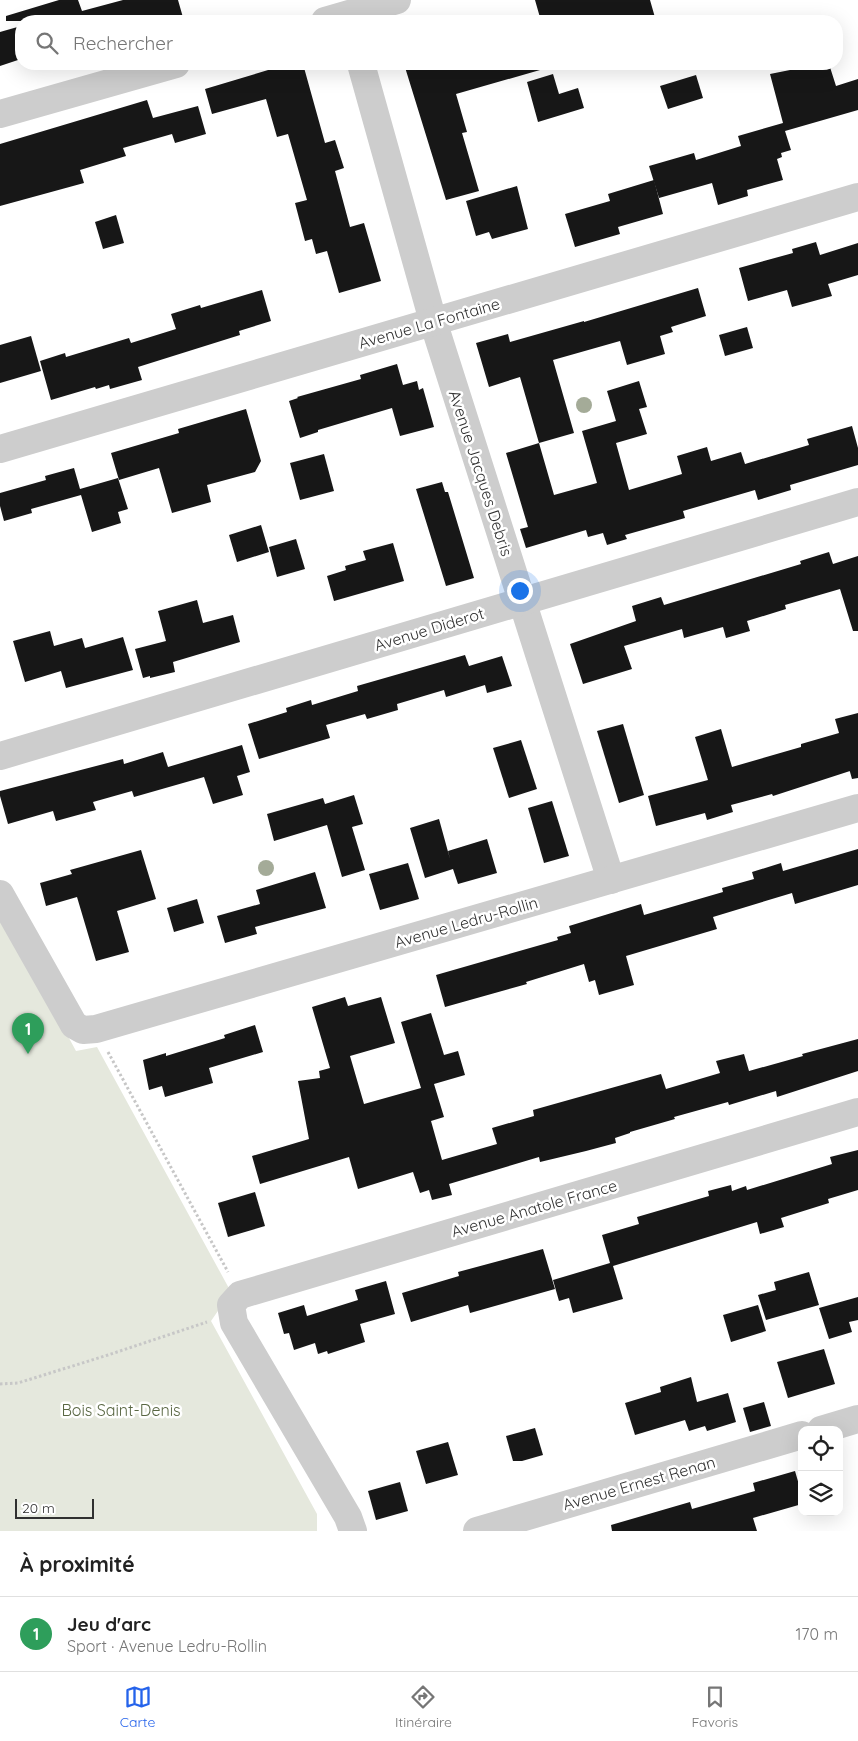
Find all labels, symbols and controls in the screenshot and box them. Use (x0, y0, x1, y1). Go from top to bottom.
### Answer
search box (15, 15, 843, 70)
icon: search (33, 29, 61, 57)
text: Rechercher (73, 31, 173, 55)
street label: Avenue La Fontaine (356, 293, 502, 353)
street label: Avenue Jacques Debris (445, 387, 517, 559)
your location (507, 578, 533, 604)
street label: Avenue Diderot (372, 603, 486, 655)
street label: Avenue Ledru-Rollin (392, 892, 540, 952)
pin: 1 (12, 1013, 44, 1054)
street label: Avenue Anatole France (449, 1175, 619, 1241)
park label: Bois Saint-Denis (61, 1400, 181, 1420)
map controls (798, 1426, 843, 1516)
button: locate (798, 1426, 843, 1471)
street label: Avenue Ernest Renan (560, 1452, 718, 1514)
button: layers (798, 1471, 843, 1516)
scale bar (15, 1496, 94, 1519)
text: 20 m (22, 1499, 55, 1517)
text: À proximité (20, 1551, 135, 1577)
text: Jeu d'arc (67, 1612, 151, 1636)
text: 1 (33, 1624, 39, 1644)
text: 170 m (795, 1624, 838, 1644)
text: Sport · Avenue Ledru-Rollin (67, 1636, 267, 1656)
tab: Carte (120, 1683, 155, 1731)
tab: Itinéraire (395, 1683, 452, 1731)
tab: Favoris (691, 1683, 738, 1731)

